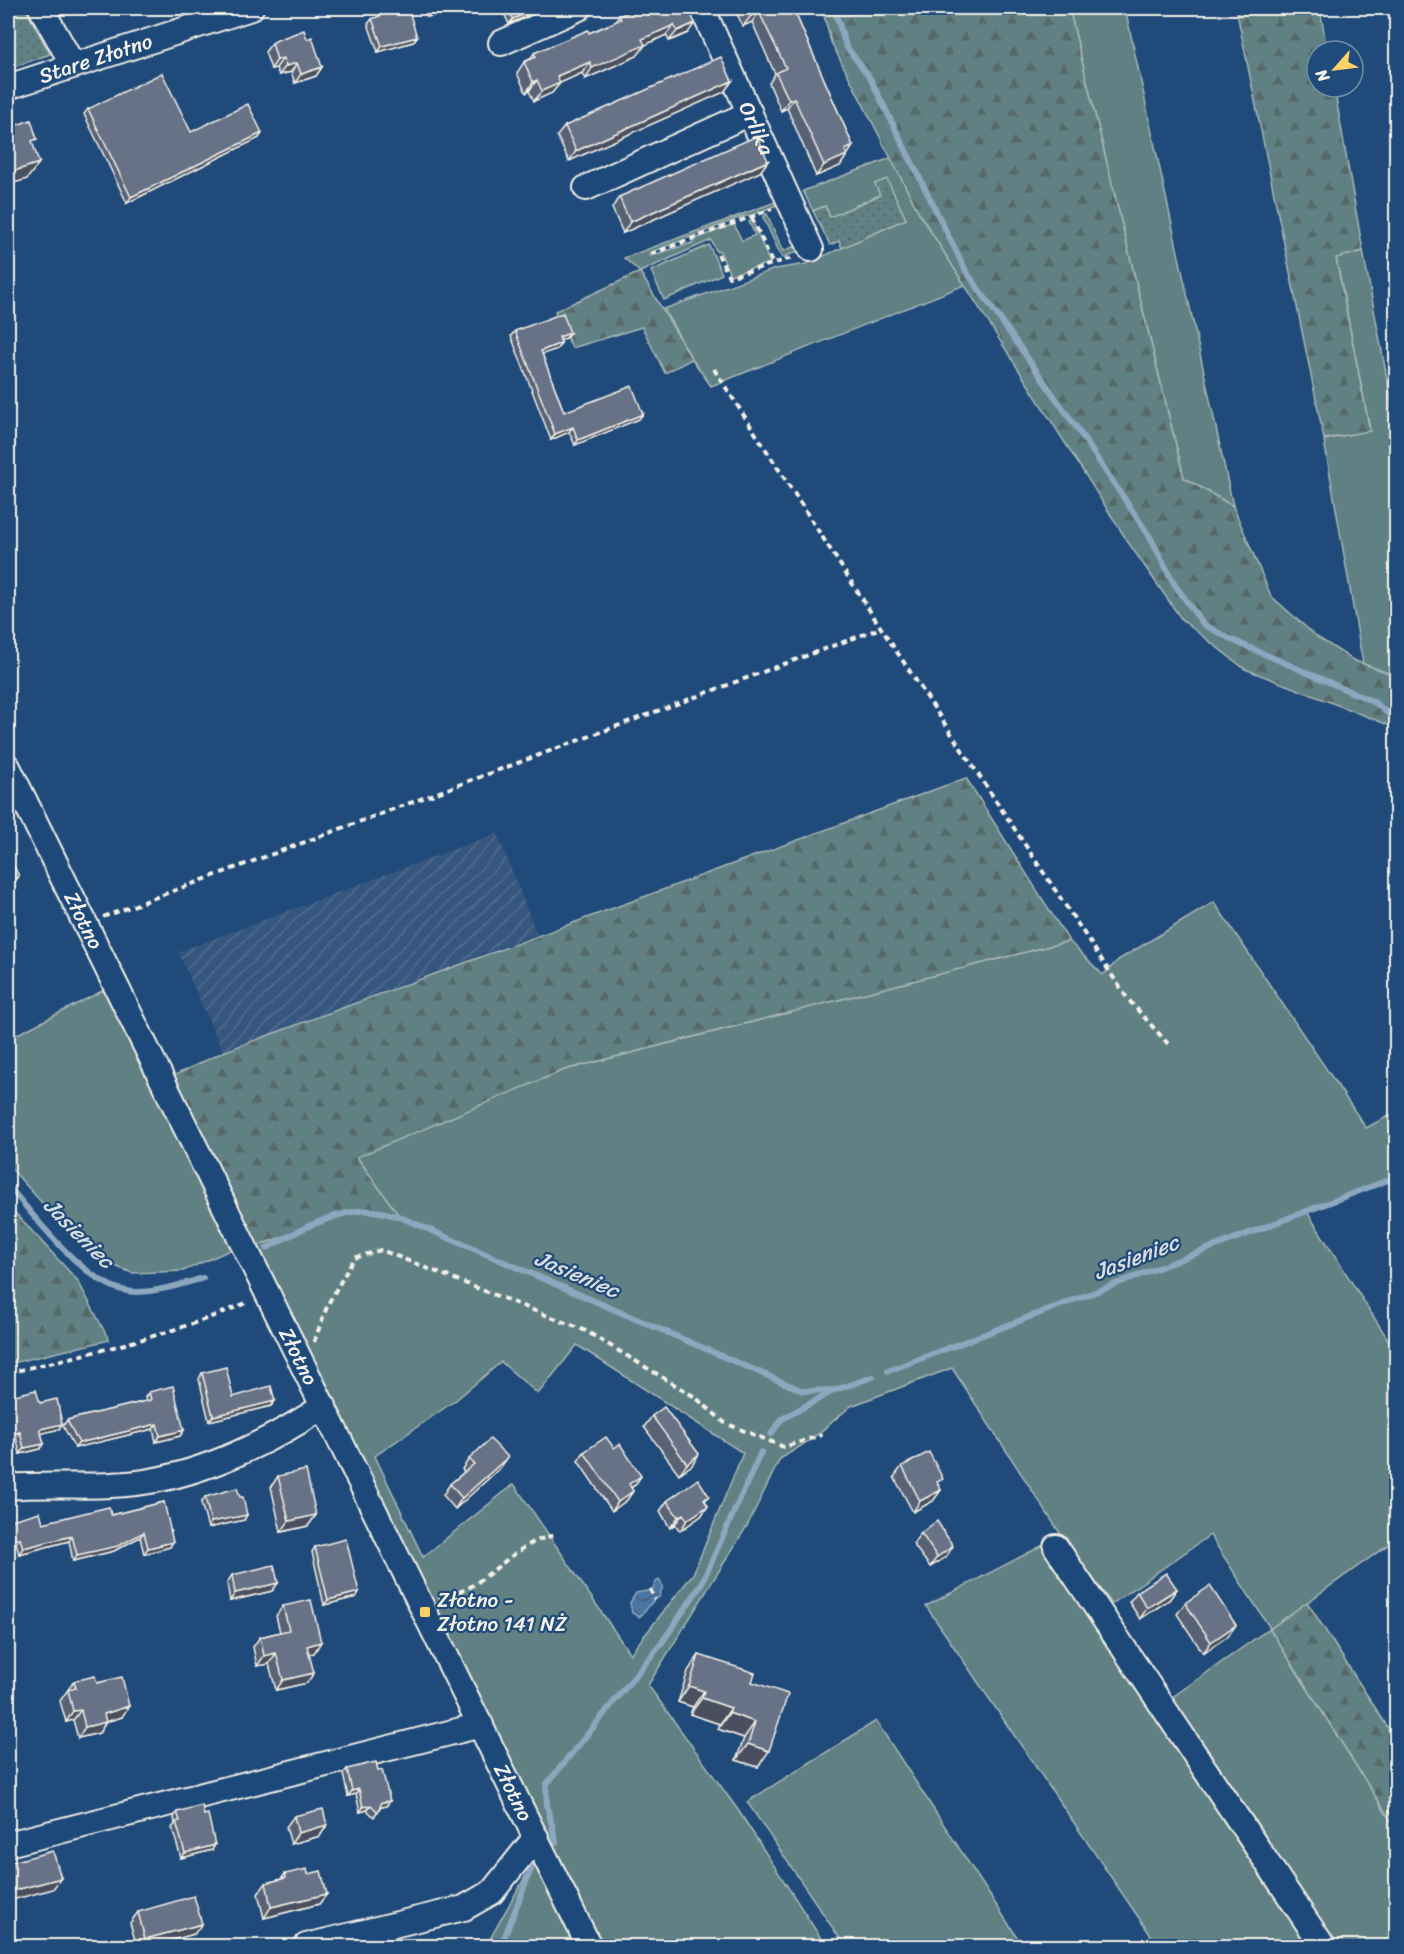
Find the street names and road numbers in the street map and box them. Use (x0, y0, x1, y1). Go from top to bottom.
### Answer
street label: Stare Złotno (34, 22, 158, 95)
street label: Orlika (728, 95, 785, 162)
street label: Złotno (53, 885, 114, 957)
street label: Złotno (268, 1320, 329, 1392)
street label: Złotno (483, 1756, 544, 1828)

